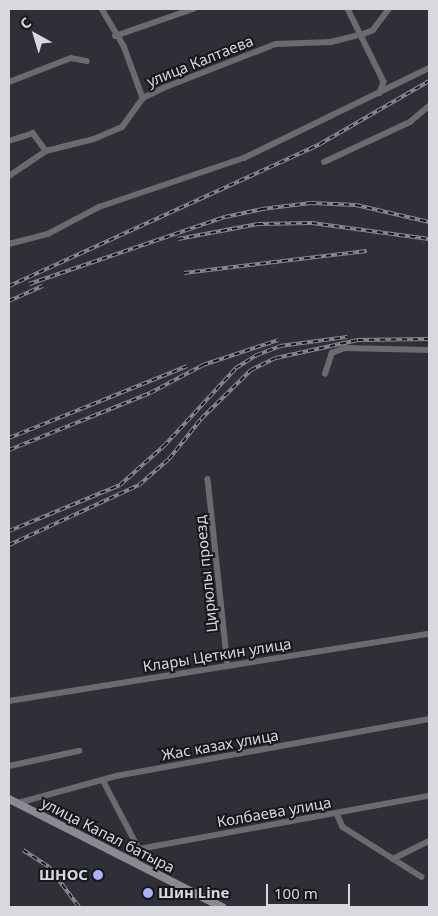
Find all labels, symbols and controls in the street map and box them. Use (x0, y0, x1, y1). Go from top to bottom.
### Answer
north arrow (10, 10, 60, 60)
text: С (16, 13, 35, 33)
street label: улица Калтаева (144, 31, 256, 91)
street label: Цирюлы проезд (191, 515, 221, 633)
street label: Клары Цеткин улица (142, 634, 292, 676)
street label: Жас казах улица (160, 726, 280, 764)
street label: Колбаева улица (216, 793, 332, 831)
street label: улица Капал батыра (38, 794, 178, 876)
place label: ШНОС (39, 866, 88, 884)
marker: ШНОС (92, 869, 104, 881)
scale bar (268, 874, 352, 906)
text: 100 m (274, 883, 318, 903)
place label: Шин Line (158, 884, 229, 902)
marker: Шин Line (142, 887, 154, 899)

